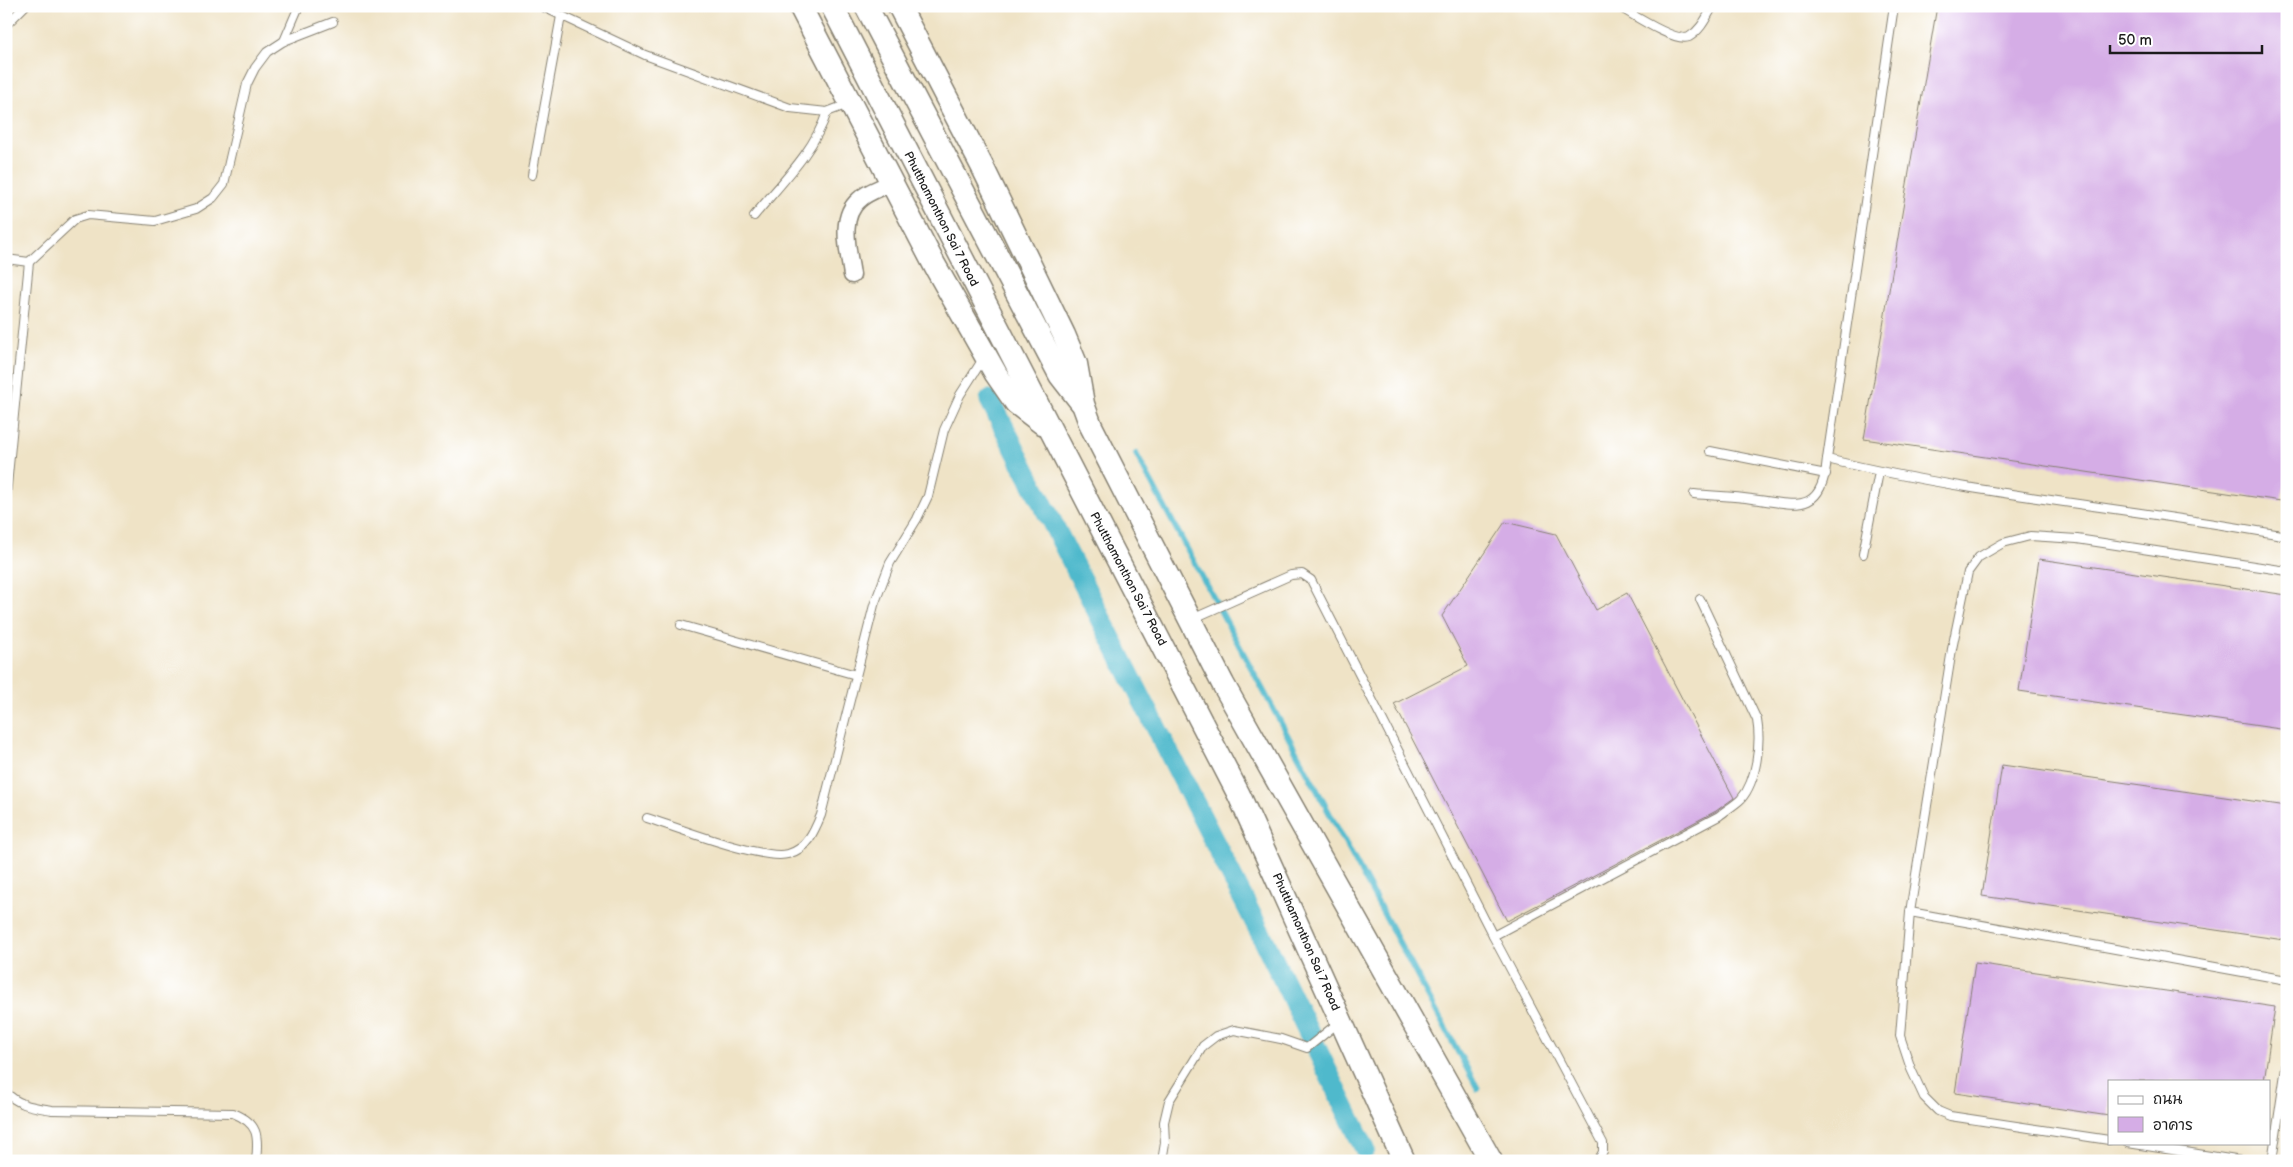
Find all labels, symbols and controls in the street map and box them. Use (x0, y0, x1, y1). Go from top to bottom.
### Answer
scale bar (2110, 22, 2263, 54)
text: 50 m (2118, 31, 2152, 50)
street label: Phutthamonthon Sai 7 Road (900, 149, 982, 289)
street label: Phutthamonthon Sai 7 Road (1086, 510, 1170, 649)
street label: Phutthamonthon Sai 7 Road (1269, 871, 1343, 1013)
legend (2108, 1080, 2270, 1144)
text: ถนน (2153, 1090, 2182, 1109)
text: อาคาร (2153, 1116, 2193, 1135)

